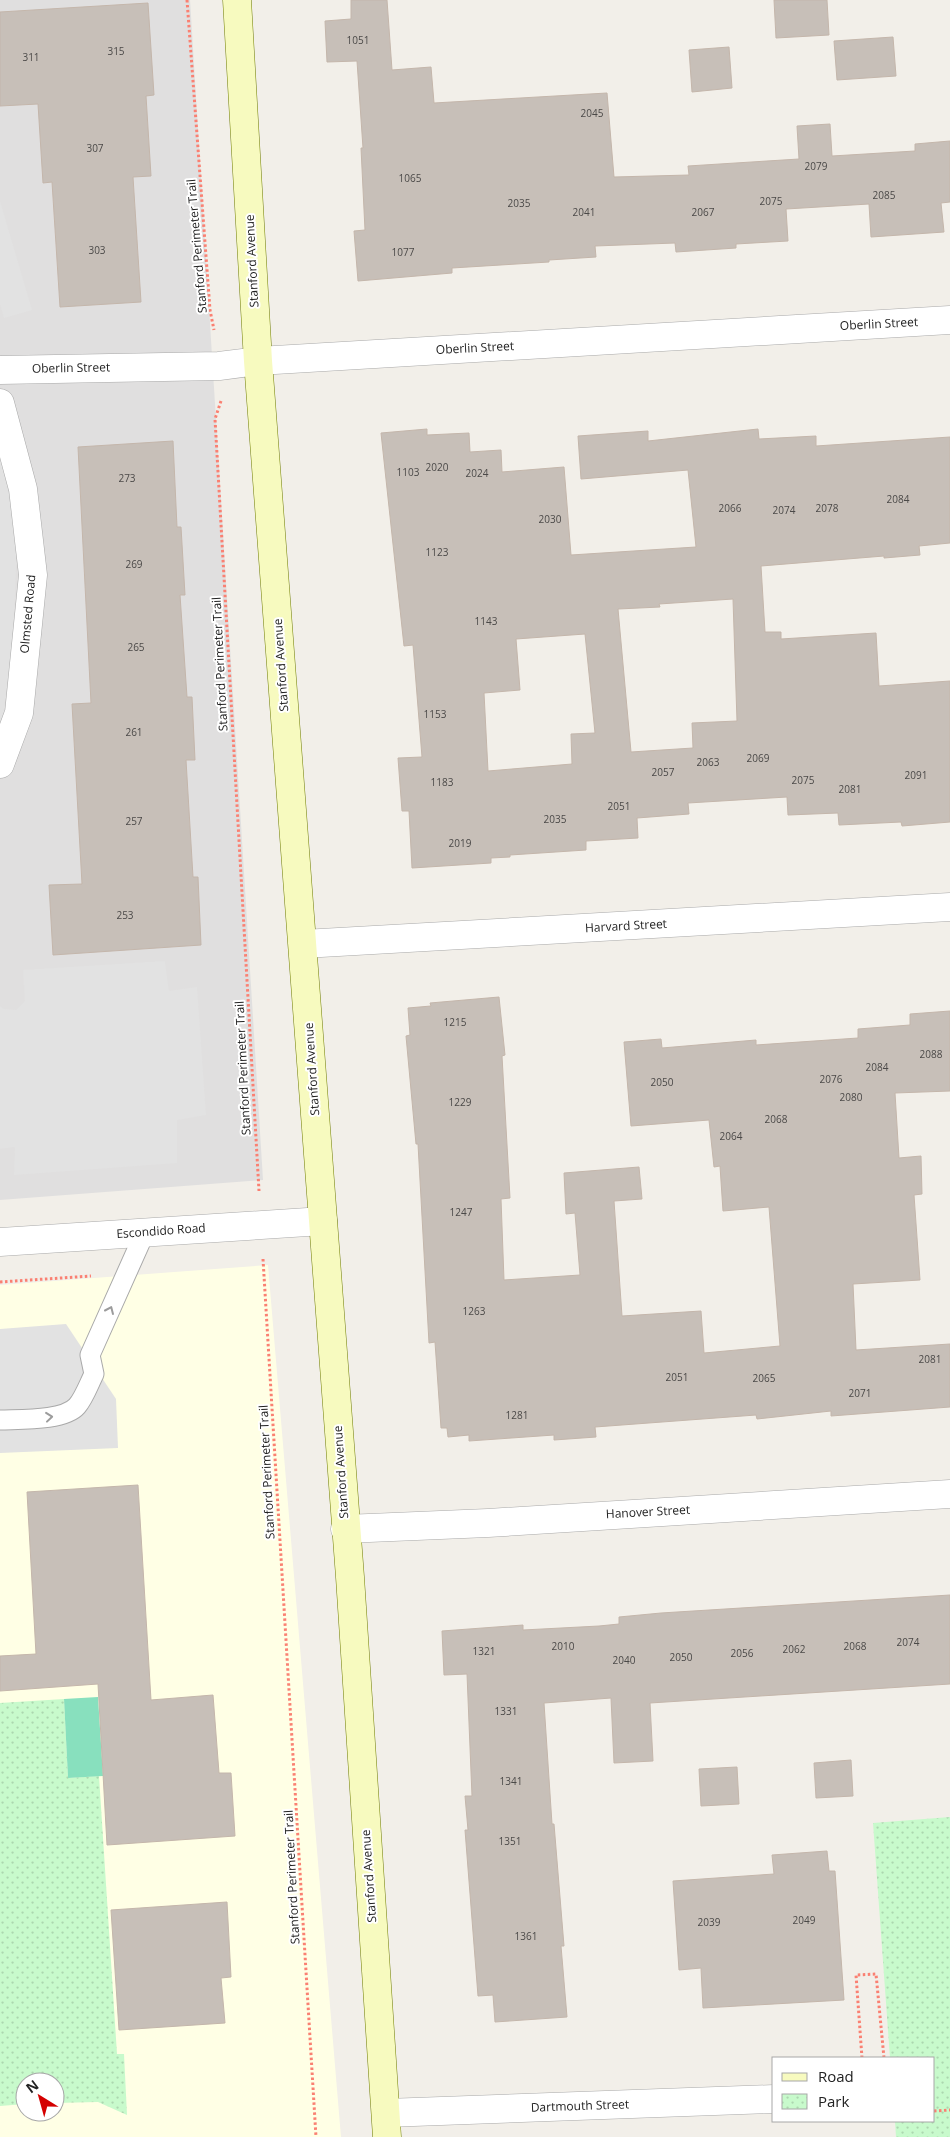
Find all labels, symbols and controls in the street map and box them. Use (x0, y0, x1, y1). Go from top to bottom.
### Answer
house number: 1051 (347, 33, 369, 47)
house number: 315 (107, 44, 125, 58)
house number: 311 (22, 50, 40, 64)
house number: 2045 (581, 106, 604, 120)
house number: 307 (86, 141, 104, 155)
house number: 2079 (805, 159, 828, 173)
house number: 1065 (399, 171, 422, 185)
street label: Stanford Perimeter Trail (182, 178, 211, 314)
house number: 2085 (873, 188, 896, 202)
house number: 2075 (760, 194, 783, 208)
house number: 2035 (508, 196, 531, 210)
house number: 2041 (573, 205, 595, 219)
house number: 2067 (692, 205, 715, 219)
street label: Stanford Avenue (241, 214, 262, 308)
house number: 303 (88, 243, 106, 257)
house number: 1077 (392, 245, 415, 259)
street label: Oberlin Street (839, 313, 919, 334)
street label: Oberlin Street (435, 337, 515, 358)
street label: Oberlin Street (32, 358, 110, 377)
house number: 2020 (426, 460, 449, 474)
house number: 1103 (397, 465, 420, 479)
house number: 2024 (466, 466, 489, 480)
house number: 273 (118, 471, 136, 485)
house number: 2084 (887, 492, 910, 506)
house number: 2066 (719, 501, 742, 515)
house number: 2078 (816, 501, 839, 515)
house number: 2074 (773, 503, 796, 517)
house number: 2030 (539, 512, 562, 526)
house number: 1123 (426, 545, 449, 559)
house number: 269 (125, 557, 143, 571)
street label: Olmsted Road (16, 574, 39, 654)
street label: Stanford Perimeter Trail (207, 596, 232, 732)
house number: 1143 (475, 614, 498, 628)
street label: Stanford Avenue (269, 618, 292, 712)
house number: 265 (127, 640, 145, 654)
house number: 1153 (424, 707, 447, 721)
house number: 261 (125, 725, 143, 739)
house number: 2069 (747, 751, 770, 765)
house number: 2063 (697, 755, 720, 769)
house number: 2057 (652, 765, 675, 779)
house number: 2091 (905, 768, 927, 782)
house number: 2075 (792, 773, 815, 787)
house number: 1183 (431, 775, 454, 789)
house number: 2081 (839, 782, 861, 796)
house number: 2051 (608, 799, 630, 813)
house number: 2035 (544, 812, 567, 826)
house number: 257 (125, 814, 143, 828)
house number: 2019 (449, 836, 472, 850)
house number: 253 (116, 908, 134, 922)
street label: Harvard Street (585, 915, 667, 936)
street label: Stanford Perimeter Trail (230, 1000, 255, 1136)
house number: 1215 (444, 1015, 467, 1029)
street label: Stanford Avenue (300, 1022, 323, 1116)
house number: 2088 (920, 1047, 943, 1061)
house number: 2084 (866, 1060, 889, 1074)
house number: 2076 (820, 1072, 843, 1086)
house number: 2050 (651, 1075, 674, 1089)
house number: 2080 (840, 1090, 863, 1104)
house number: 1229 (449, 1095, 472, 1109)
house number: 2068 (765, 1112, 788, 1126)
house number: 2064 (720, 1129, 743, 1143)
house number: 1247 (450, 1205, 473, 1219)
street label: Escondido Road (116, 1219, 206, 1242)
house number: 1263 (463, 1304, 486, 1318)
one-way arrow (104, 1306, 114, 1315)
house number: 2081 (919, 1352, 941, 1366)
house number: 2051 (666, 1370, 688, 1384)
house number: 2065 (753, 1371, 776, 1385)
house number: 2071 (849, 1386, 871, 1400)
street label: Stanford Perimeter Trail (254, 1404, 279, 1540)
house number: 1281 (506, 1408, 528, 1422)
one-way arrow (45, 1411, 53, 1422)
street label: Stanford Avenue (329, 1425, 352, 1519)
street label: Hanover Street (605, 1501, 691, 1522)
house number: 2074 (897, 1635, 920, 1649)
house number: 2010 (552, 1639, 575, 1653)
house number: 2068 (844, 1639, 867, 1653)
house number: 2062 (783, 1642, 806, 1656)
house number: 1321 (473, 1644, 495, 1658)
house number: 2056 (731, 1646, 754, 1660)
house number: 2050 (670, 1650, 693, 1664)
house number: 2040 (613, 1653, 636, 1667)
house number: 1331 (495, 1704, 517, 1718)
house number: 1341 (500, 1774, 522, 1788)
street label: Stanford Perimeter Trail (279, 1809, 304, 1945)
street label: Stanford Avenue (357, 1829, 380, 1923)
house number: 1351 (499, 1834, 521, 1848)
house number: 2049 (793, 1913, 816, 1927)
house number: 2039 (698, 1915, 721, 1929)
house number: 1361 (515, 1929, 537, 1943)
legend (772, 2057, 935, 2122)
text: Road (818, 2066, 854, 2086)
north arrow (15, 2072, 65, 2122)
text: N (22, 2075, 42, 2097)
text: Park (818, 2091, 849, 2111)
street label: Dartmouth Street (530, 2095, 630, 2116)

